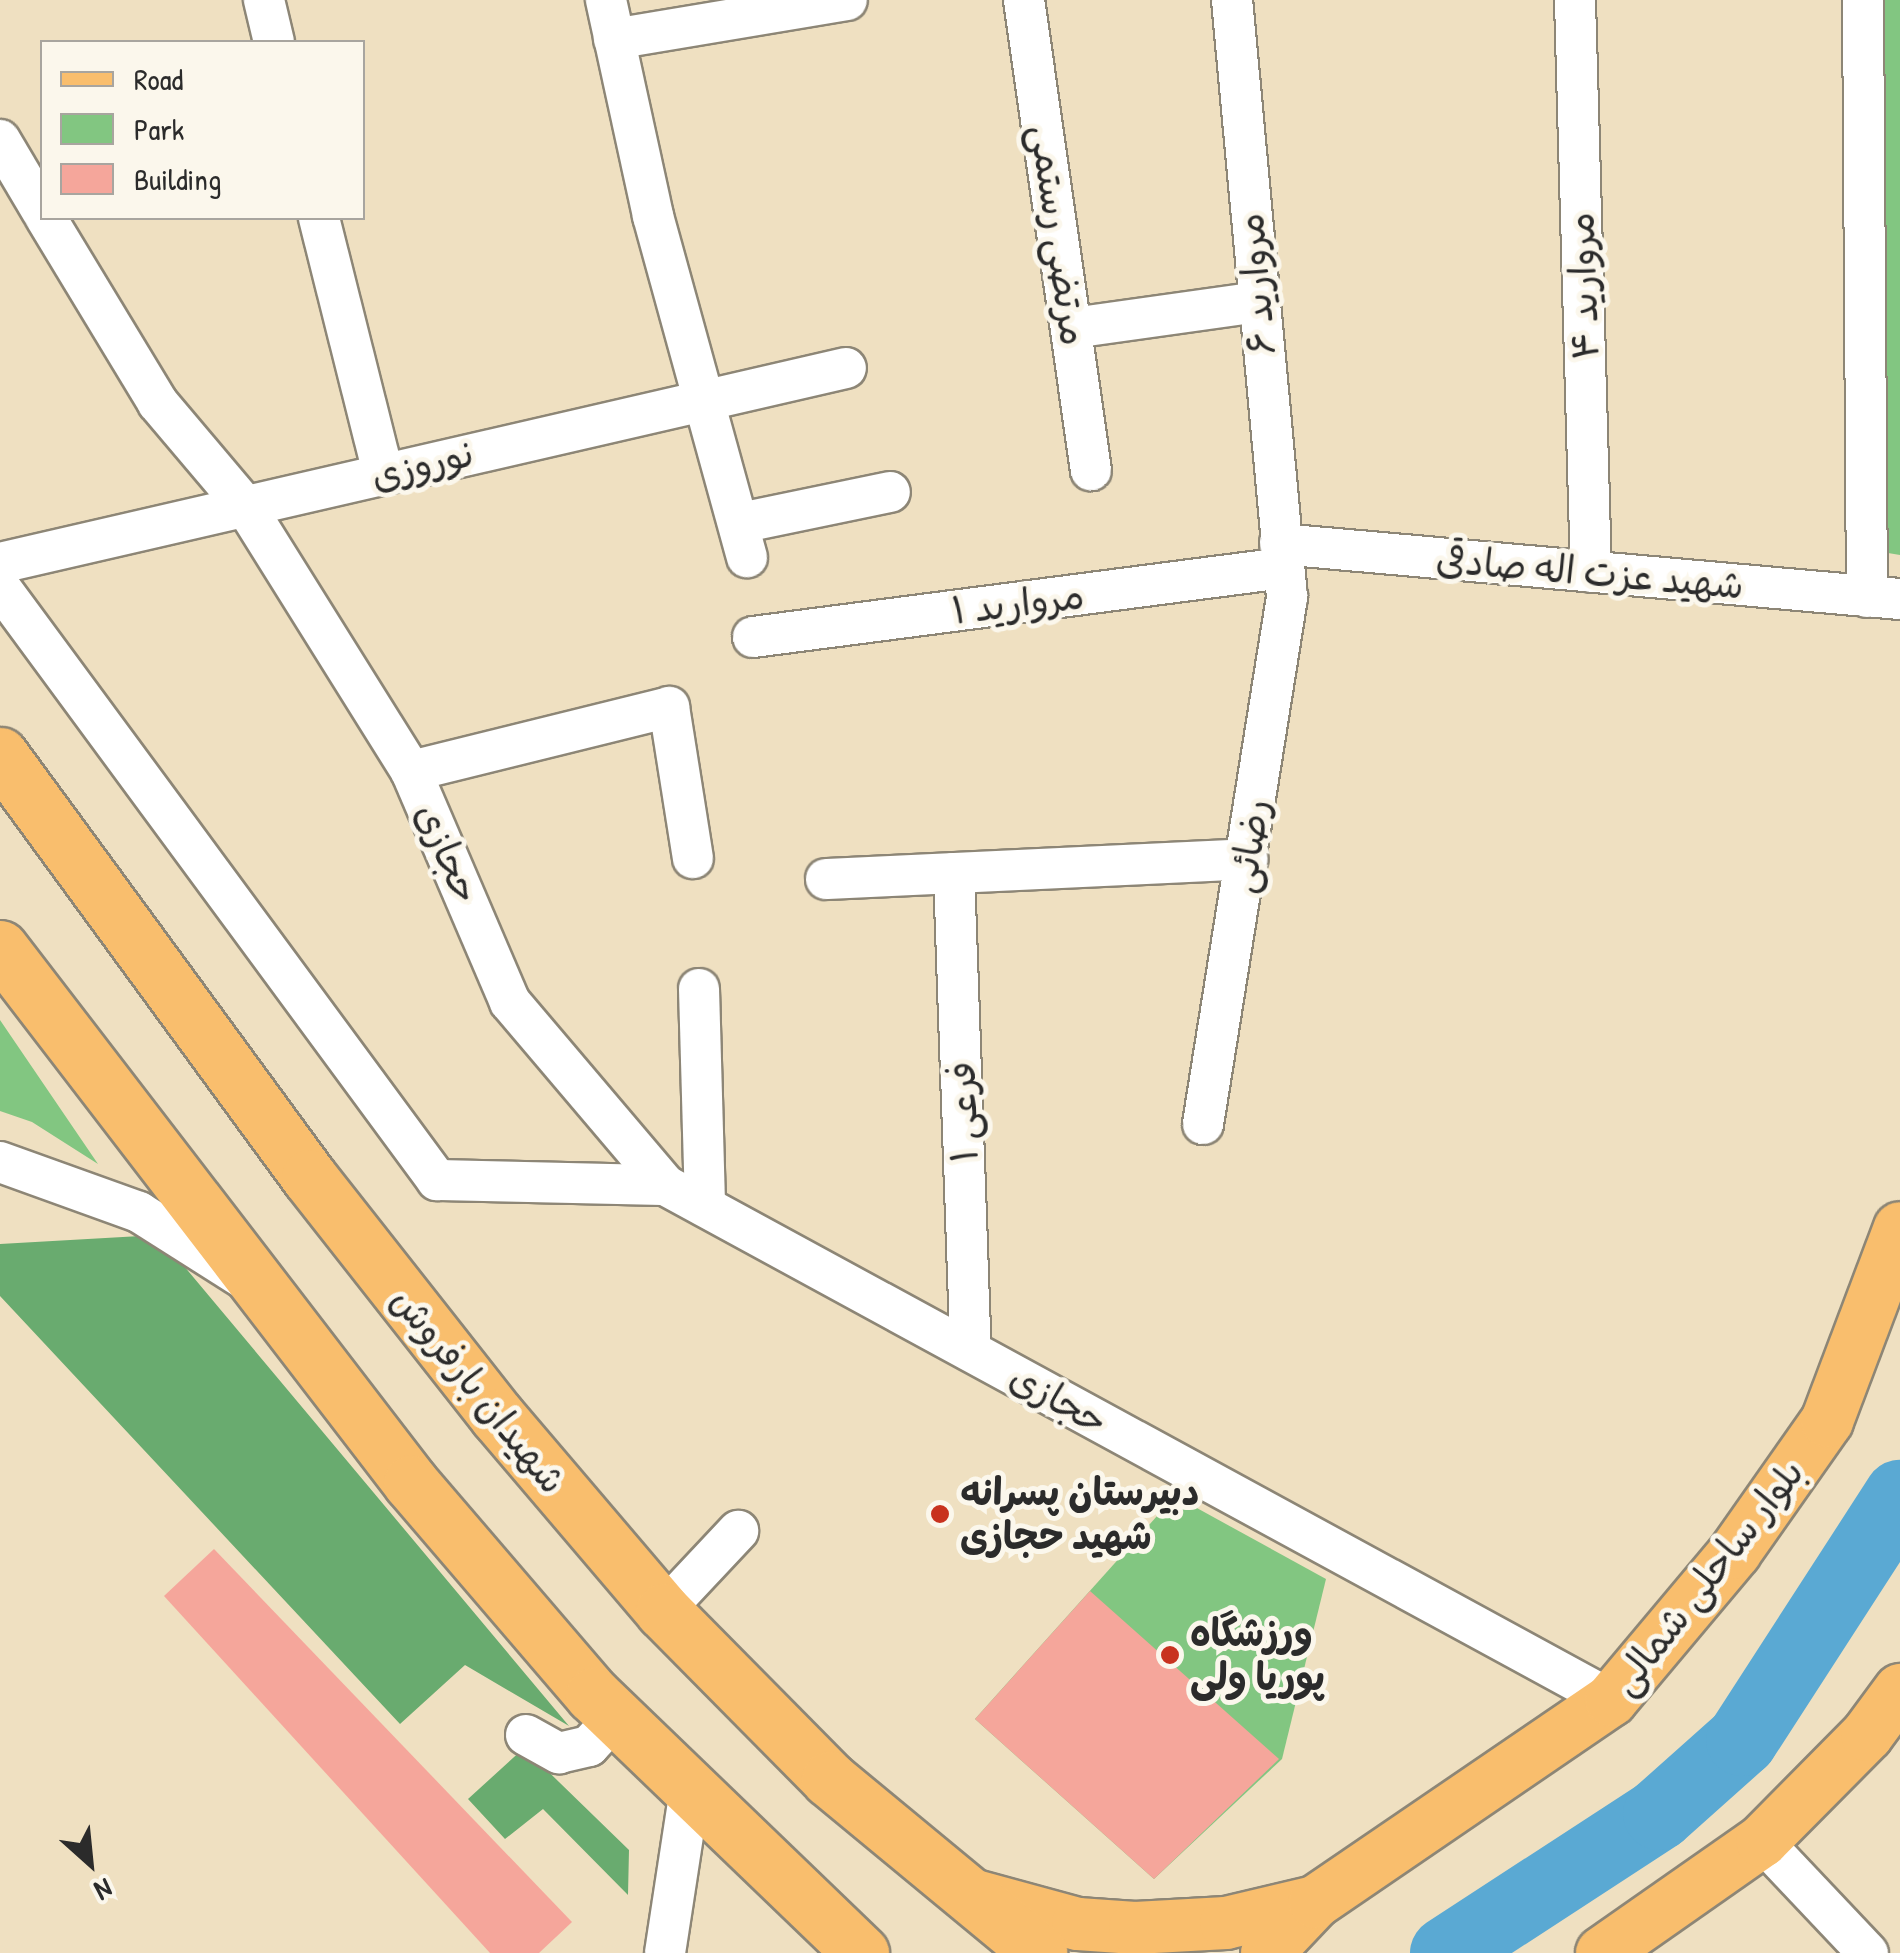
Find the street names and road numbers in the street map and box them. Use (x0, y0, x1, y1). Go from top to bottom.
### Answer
street label: مرتضی رستمی (1021, 122, 1097, 348)
street label: مروارید ۶ (1227, 211, 1285, 357)
street label: مروارید ۴ (1558, 211, 1608, 361)
street label: نوروزی (366, 429, 480, 499)
street label: شهید عزت اله صادقی (1434, 536, 1746, 608)
street label: مروارید ۱ (949, 572, 1087, 634)
street label: حجازی (406, 796, 490, 910)
street label: رضائی (1219, 796, 1279, 896)
street label: فرعی ۱ (938, 1061, 988, 1163)
street label: شهیدان بارفروش (382, 1278, 576, 1502)
street label: حجازی (1002, 1354, 1116, 1444)
street label: بلوار ساحلی شمالی (1601, 1450, 1813, 1704)

